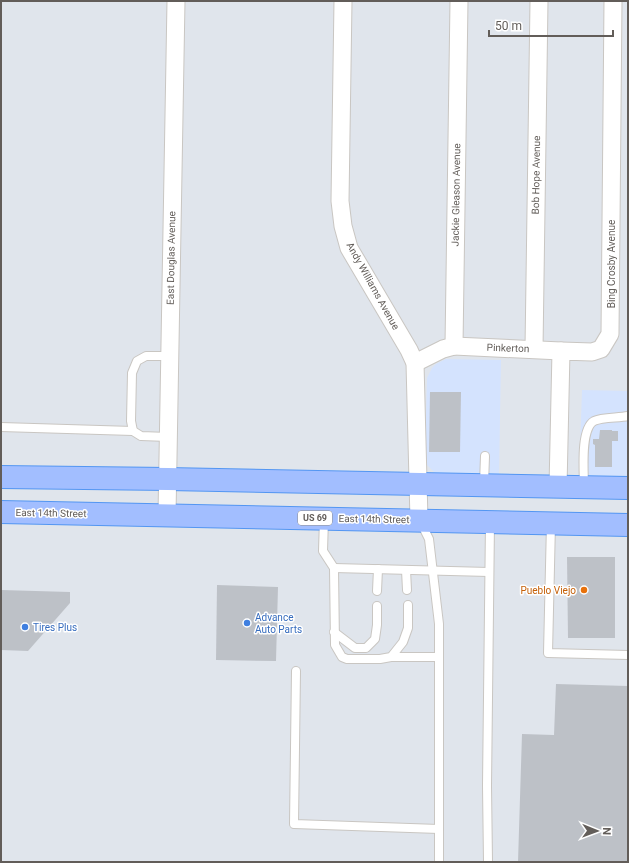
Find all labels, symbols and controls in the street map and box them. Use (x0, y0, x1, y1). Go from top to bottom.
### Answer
scale bar (489, 12, 613, 38)
text: 50 m (495, 19, 522, 33)
street label: Bob Hope Avenue (530, 135, 542, 215)
street label: Jackie Gleason Avenue (450, 143, 462, 247)
street label: East Douglas Avenue (165, 211, 177, 305)
street label: Bing Crosby Avenue (606, 220, 617, 308)
street label: Andy Williams Avenue (344, 240, 402, 332)
street label: Pinkerton (487, 342, 529, 354)
street label: East 14th Street (15, 507, 87, 519)
road number: US 69 (298, 511, 332, 525)
street label: East 14th Street (338, 513, 410, 525)
place label: Pueblo Viejo (520, 585, 576, 596)
marker: Pueblo Viejo (579, 585, 589, 595)
place label: Advance Auto Parts (255, 612, 302, 635)
marker: Advance Auto Parts (242, 618, 252, 628)
marker: Tires Plus (20, 622, 30, 632)
place label: Tires Plus (33, 622, 77, 633)
north arrow (577, 811, 617, 851)
text: N (600, 827, 613, 835)

